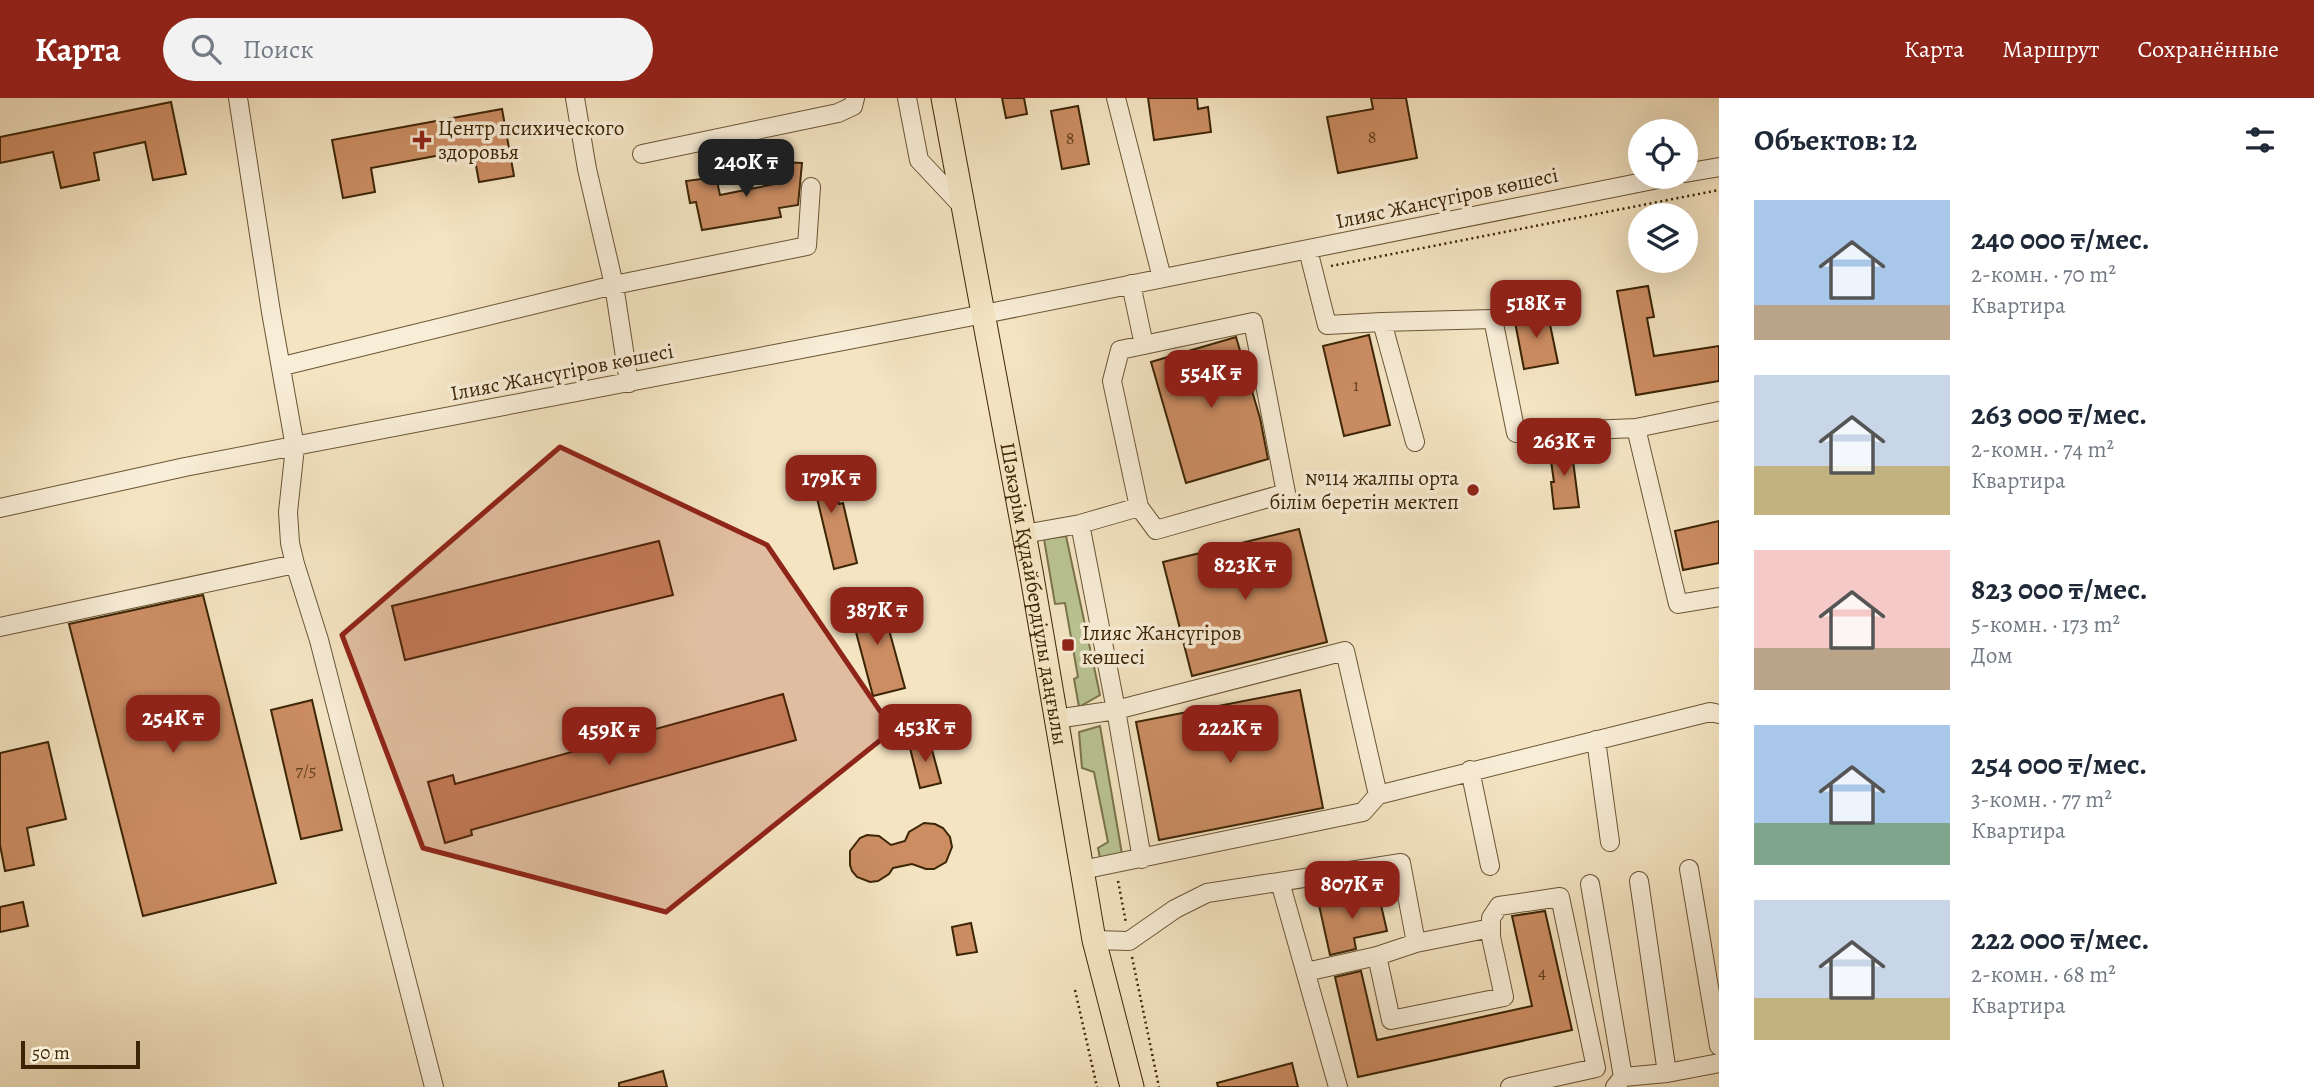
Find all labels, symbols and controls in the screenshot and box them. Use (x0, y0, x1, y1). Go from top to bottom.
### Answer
search box (163, 18, 653, 81)
text: Карта (35, 27, 121, 72)
icon: search (187, 30, 225, 68)
text: Поиск (243, 32, 314, 67)
text: Карта (1904, 33, 1964, 65)
text: Маршрут (2002, 33, 2100, 65)
text: Сохранённые (2138, 33, 2279, 65)
place label: Центр психического здоровья (438, 114, 624, 166)
map controls (1628, 119, 1698, 273)
button: locate (1628, 119, 1698, 189)
text: Объектов: 12 (1754, 120, 1917, 160)
icon: filters (2241, 121, 2279, 159)
house number: 8 (1368, 125, 1376, 149)
house number: 8 (1066, 126, 1074, 150)
marker: Центр психического здоровья (412, 130, 432, 150)
pin: 240K ₸ (689, 140, 803, 199)
text: 240K ₸ (714, 146, 778, 177)
street label: Ілияс Жансүгіров көшесі (1333, 161, 1561, 235)
button: layers (1628, 203, 1698, 273)
text: 240 000 ₸/мес. (1971, 219, 2150, 259)
icon: home (1810, 228, 1894, 312)
text: 2-комн. · 70 m² (1971, 259, 2116, 290)
pin: 518K ₸ (1479, 280, 1593, 340)
text: 518K ₸ (1506, 287, 1566, 318)
text: Квартира (1971, 290, 2066, 321)
street label: Ілияс Жансүгіров көшесі (448, 337, 676, 407)
pin: 554K ₸ (1154, 350, 1268, 410)
text: 554K ₸ (1181, 357, 1241, 388)
house number: 1 (1353, 373, 1359, 397)
text: 263 000 ₸/мес. (1971, 394, 2147, 434)
icon: home (1810, 403, 1894, 487)
pin: 263K ₸ (1507, 418, 1621, 478)
text: 263K ₸ (1533, 425, 1595, 456)
text: 2-комн. · 74 m² (1971, 434, 2114, 465)
street label: Шәкәрім Құдайбердіұлы даңғылы (993, 440, 1075, 747)
pin: 179K ₸ (774, 456, 888, 515)
text: 179K ₸ (801, 462, 861, 493)
place label: №114 жалпы орта білім беретін мектеп (1269, 464, 1459, 516)
text: Квартира (1971, 465, 2066, 496)
marker: №114 жалпы орта білім беретін мектеп (1465, 482, 1481, 498)
pin: 823K ₸ (1188, 542, 1302, 602)
text: 823K ₸ (1214, 549, 1276, 580)
text: 823 000 ₸/мес. (1971, 569, 2148, 609)
icon: home (1810, 578, 1894, 662)
pin: 387K ₸ (820, 588, 934, 647)
text: 387K ₸ (846, 594, 908, 625)
text: 5-комн. · 173 m² (1971, 609, 2120, 640)
place label: Ілияс Жансүгіров көшесі (1082, 619, 1242, 671)
marker: Ілияс Жансүгіров көшесі (1060, 637, 1076, 653)
text: Дом (1971, 640, 2013, 671)
pin: 254K ₸ (116, 696, 230, 755)
text: 254K ₸ (142, 702, 204, 733)
pin: 453K ₸ (868, 704, 982, 764)
pin: 222K ₸ (1173, 706, 1287, 765)
pin: 459K ₸ (552, 708, 666, 767)
text: 453K ₸ (895, 711, 955, 742)
text: 222K ₸ (1198, 712, 1262, 743)
text: 459K ₸ (578, 714, 640, 745)
text: 254 000 ₸/мес. (1971, 744, 2147, 784)
icon: home (1810, 753, 1894, 837)
house number: 7/5 (295, 758, 317, 782)
text: 3-комн. · 77 m² (1971, 784, 2112, 815)
text: Квартира (1971, 815, 2066, 846)
pin: 807K ₸ (1295, 862, 1409, 921)
text: 807K ₸ (1321, 868, 1383, 899)
text: 222 000 ₸/мес. (1971, 919, 2149, 959)
icon: home (1810, 928, 1894, 1012)
text: 2-комн. · 68 m² (1971, 959, 2116, 990)
house number: 4 (1538, 960, 1546, 984)
text: Квартира (1971, 990, 2066, 1021)
scale bar (21, 1038, 140, 1070)
text: 50 m (32, 1040, 70, 1066)

